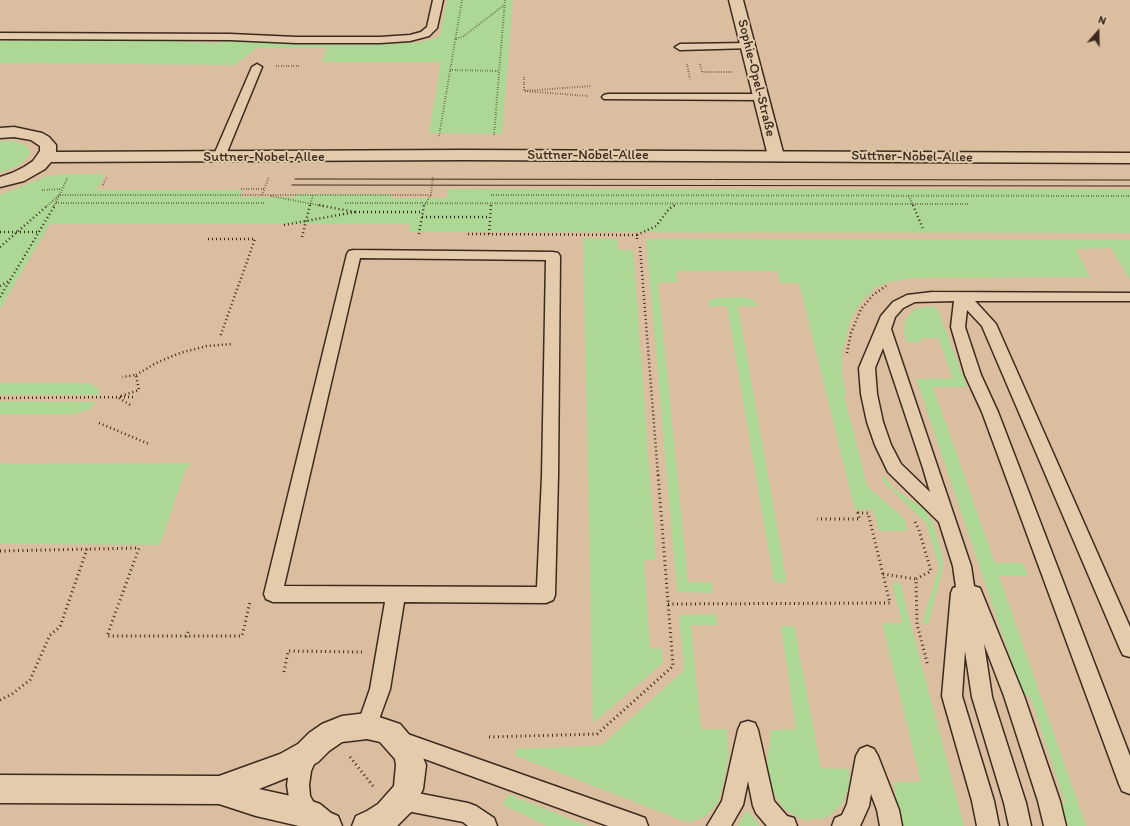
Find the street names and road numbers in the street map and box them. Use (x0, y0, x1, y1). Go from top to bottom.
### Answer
street label: Sophie-Opel-Straße (733, 18, 779, 138)
street label: Suttner-Nobel-Allee (527, 147, 649, 163)
street label: Suttner-Nobel-Allee (851, 148, 973, 166)
street label: Suttner-Nobel-Allee (203, 149, 325, 165)

